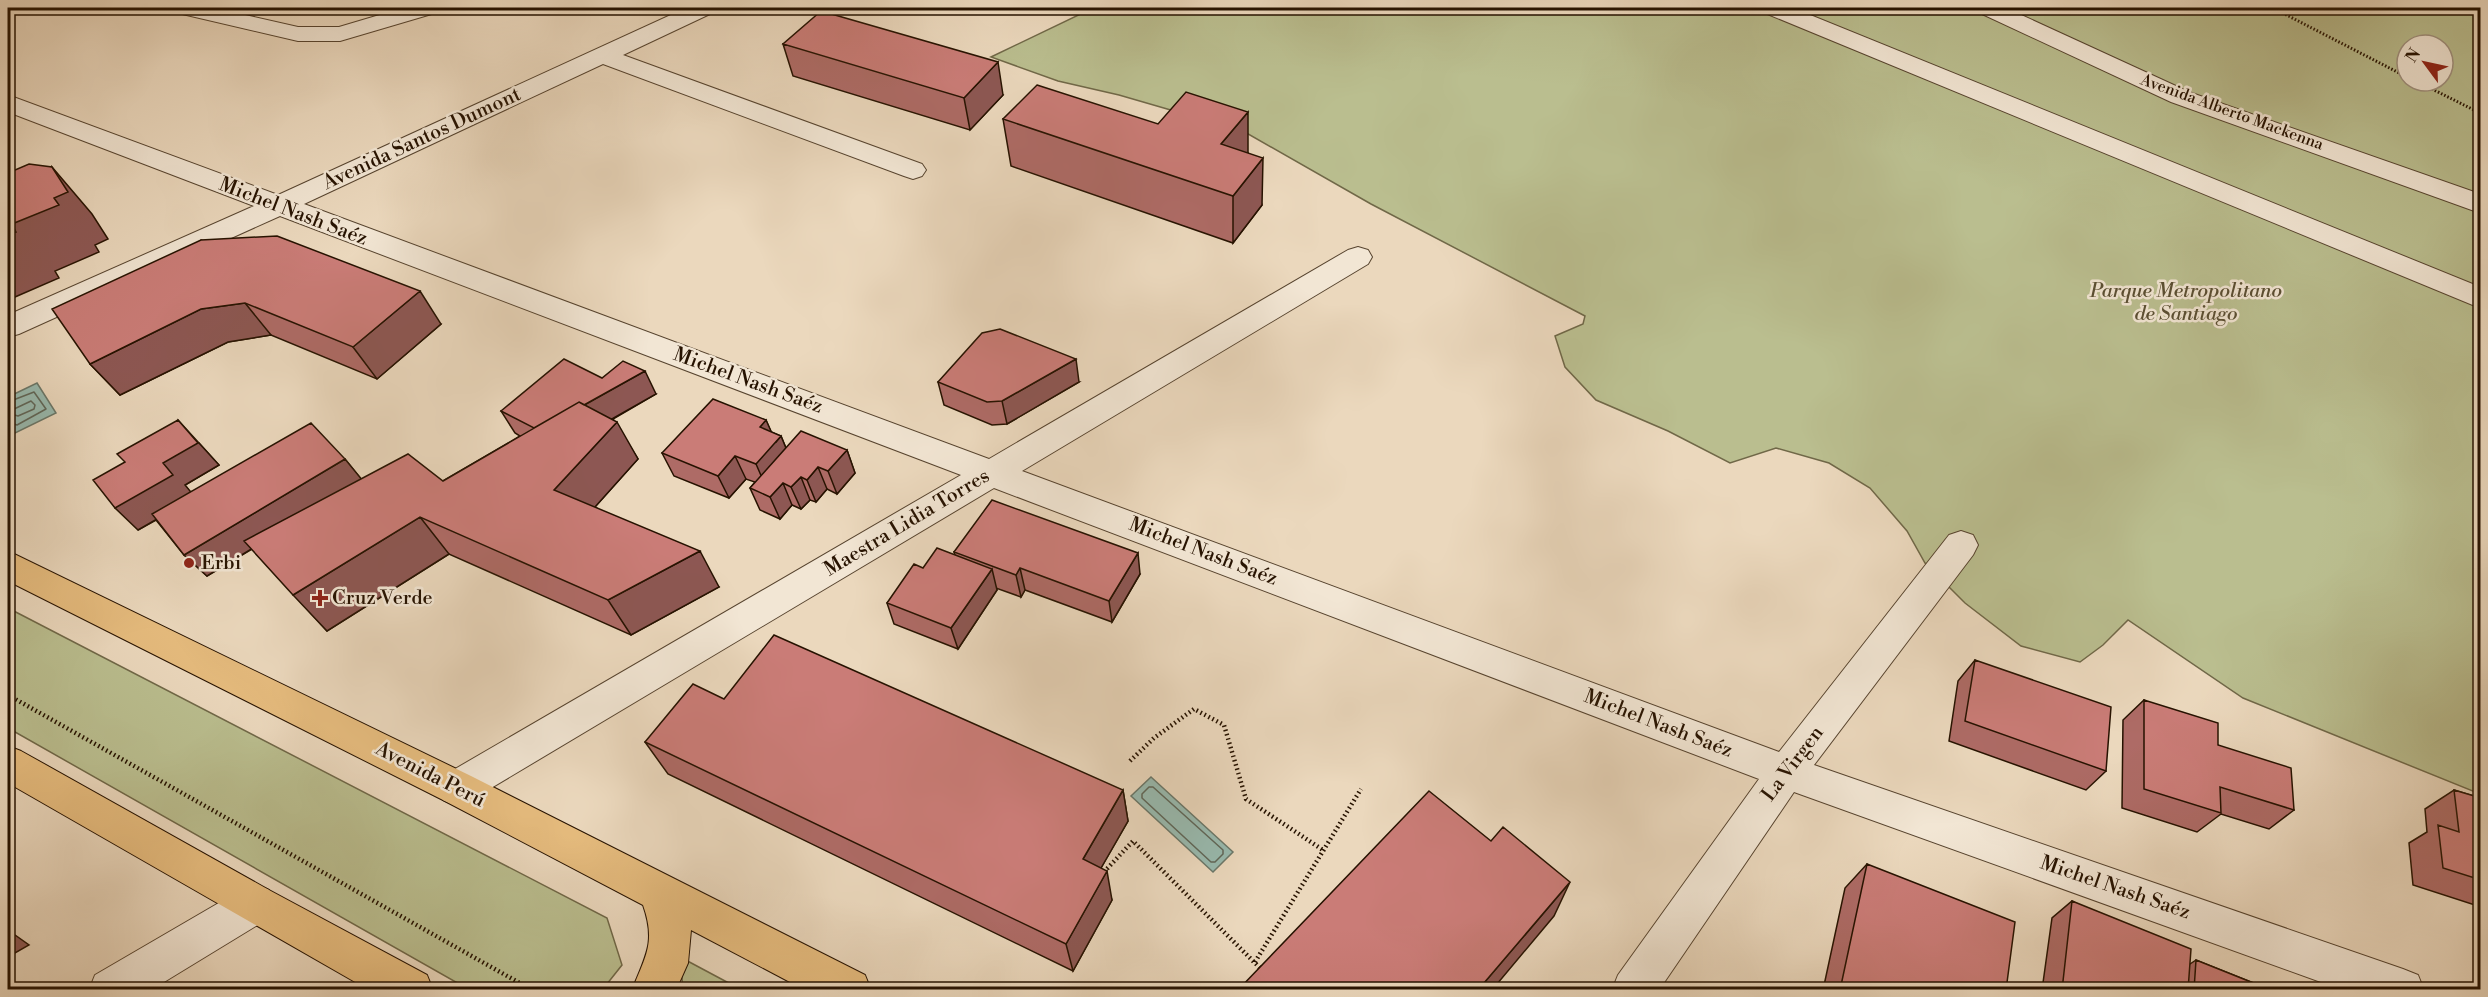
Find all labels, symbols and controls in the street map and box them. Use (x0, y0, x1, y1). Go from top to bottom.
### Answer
north arrow (2395, 33, 2455, 93)
text: N (2401, 44, 2425, 66)
street label: Avenida Alberto Mackenna (2137, 69, 2327, 155)
street label: Avenida Santos Dumont (318, 82, 525, 196)
street label: Michel Nash Saéz (215, 172, 371, 252)
park label: Parque Metropolitano de Santiago (2089, 279, 2282, 327)
street label: Michel Nash Saéz (670, 342, 826, 420)
street label: Maestra Lidia Torres (820, 464, 994, 582)
street label: Michel Nash Saéz (1125, 512, 1281, 592)
place label: Erbi (201, 551, 242, 576)
marker: Erbi (182, 556, 196, 570)
place label: Cruz Verde (332, 586, 433, 611)
marker: Cruz Verde (313, 591, 327, 605)
street label: Michel Nash Saéz (1580, 684, 1736, 764)
street label: La Virgen (1757, 721, 1829, 807)
street label: Avenida Perú (370, 736, 490, 814)
street label: Michel Nash Saéz (2037, 851, 2193, 925)

